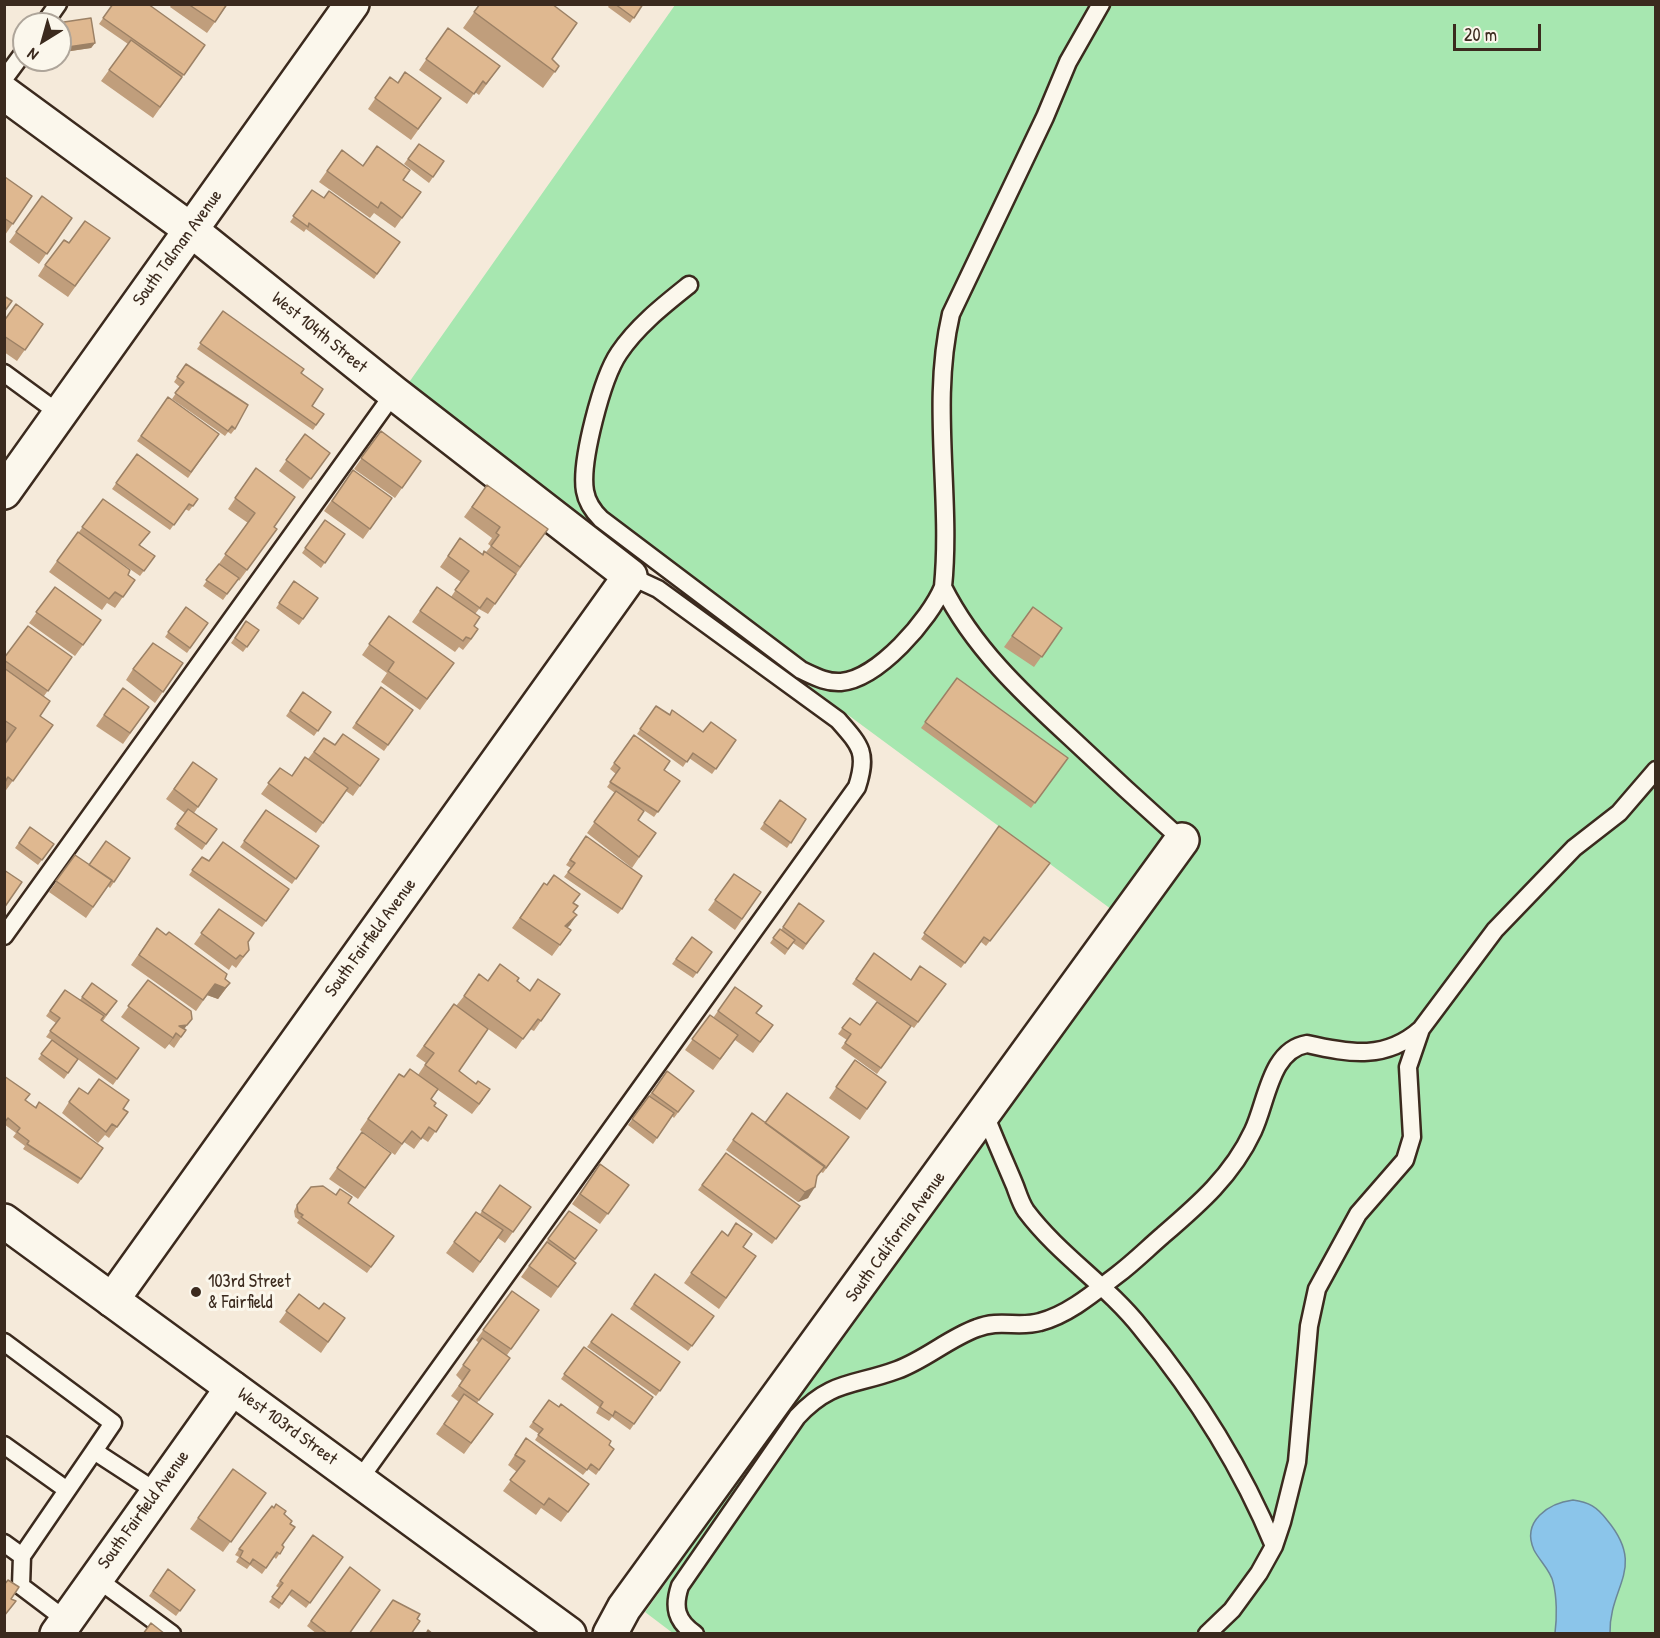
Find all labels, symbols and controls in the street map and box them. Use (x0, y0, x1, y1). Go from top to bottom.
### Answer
north arrow (12, 12, 72, 72)
scale bar (1456, 12, 1544, 50)
text: 20 m (1464, 22, 1497, 47)
text: N (22, 43, 42, 66)
street label: South Talman Avenue (129, 186, 227, 310)
street label: West 104th Street (267, 288, 371, 378)
street label: South Fairfield Avenue (321, 874, 421, 1002)
street label: South California Avenue (841, 1168, 951, 1306)
place label: 103rd Street & Fairfield (208, 1271, 291, 1314)
marker: 103rd Street & Fairfield (189, 1285, 203, 1299)
street label: West 103rd Street (233, 1384, 341, 1470)
street label: South Fairfield Avenue (94, 1446, 194, 1574)

